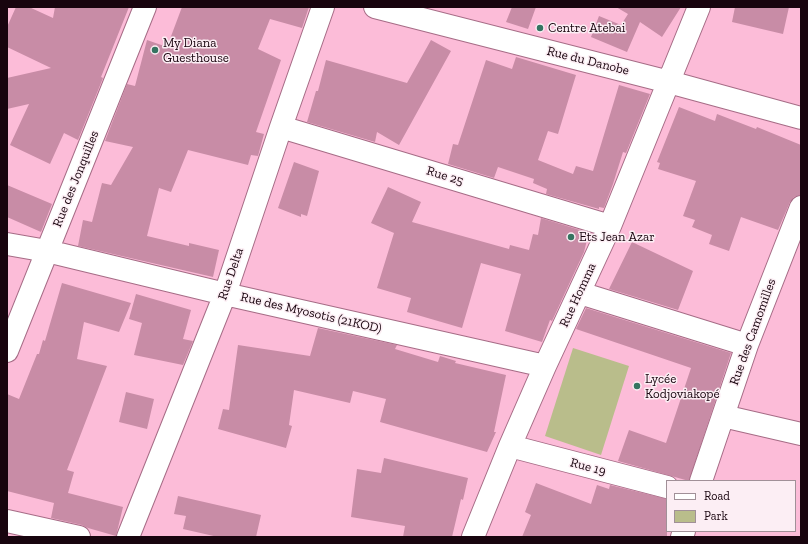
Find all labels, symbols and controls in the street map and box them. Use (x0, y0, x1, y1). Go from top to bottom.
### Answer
place label: Centre Atebai (548, 20, 625, 36)
marker: Centre Atebai (535, 23, 545, 33)
place label: My Diana Guesthouse (163, 35, 229, 66)
street label: Rue du Danobe (545, 43, 631, 79)
marker: My Diana Guesthouse (150, 45, 160, 55)
street label: Rue des Jonquilles (50, 129, 102, 229)
street label: Rue 25 (425, 163, 465, 189)
place label: Ets Jean Azar (579, 229, 655, 245)
marker: Ets Jean Azar (566, 232, 576, 242)
street label: Rue Delta (215, 246, 247, 302)
street label: Rue Homma (556, 260, 600, 330)
street label: Rue des Camomilles (726, 277, 780, 387)
street label: Rue des Myosotis (21KOD) (239, 289, 383, 337)
place label: Lycée Kodjoviakopé (645, 371, 720, 402)
marker: Lycée Kodjoviakopé (632, 381, 642, 391)
street label: Rue 19 (568, 455, 608, 479)
legend (666, 480, 796, 532)
text: Road (704, 489, 730, 503)
text: Park (704, 509, 728, 523)

